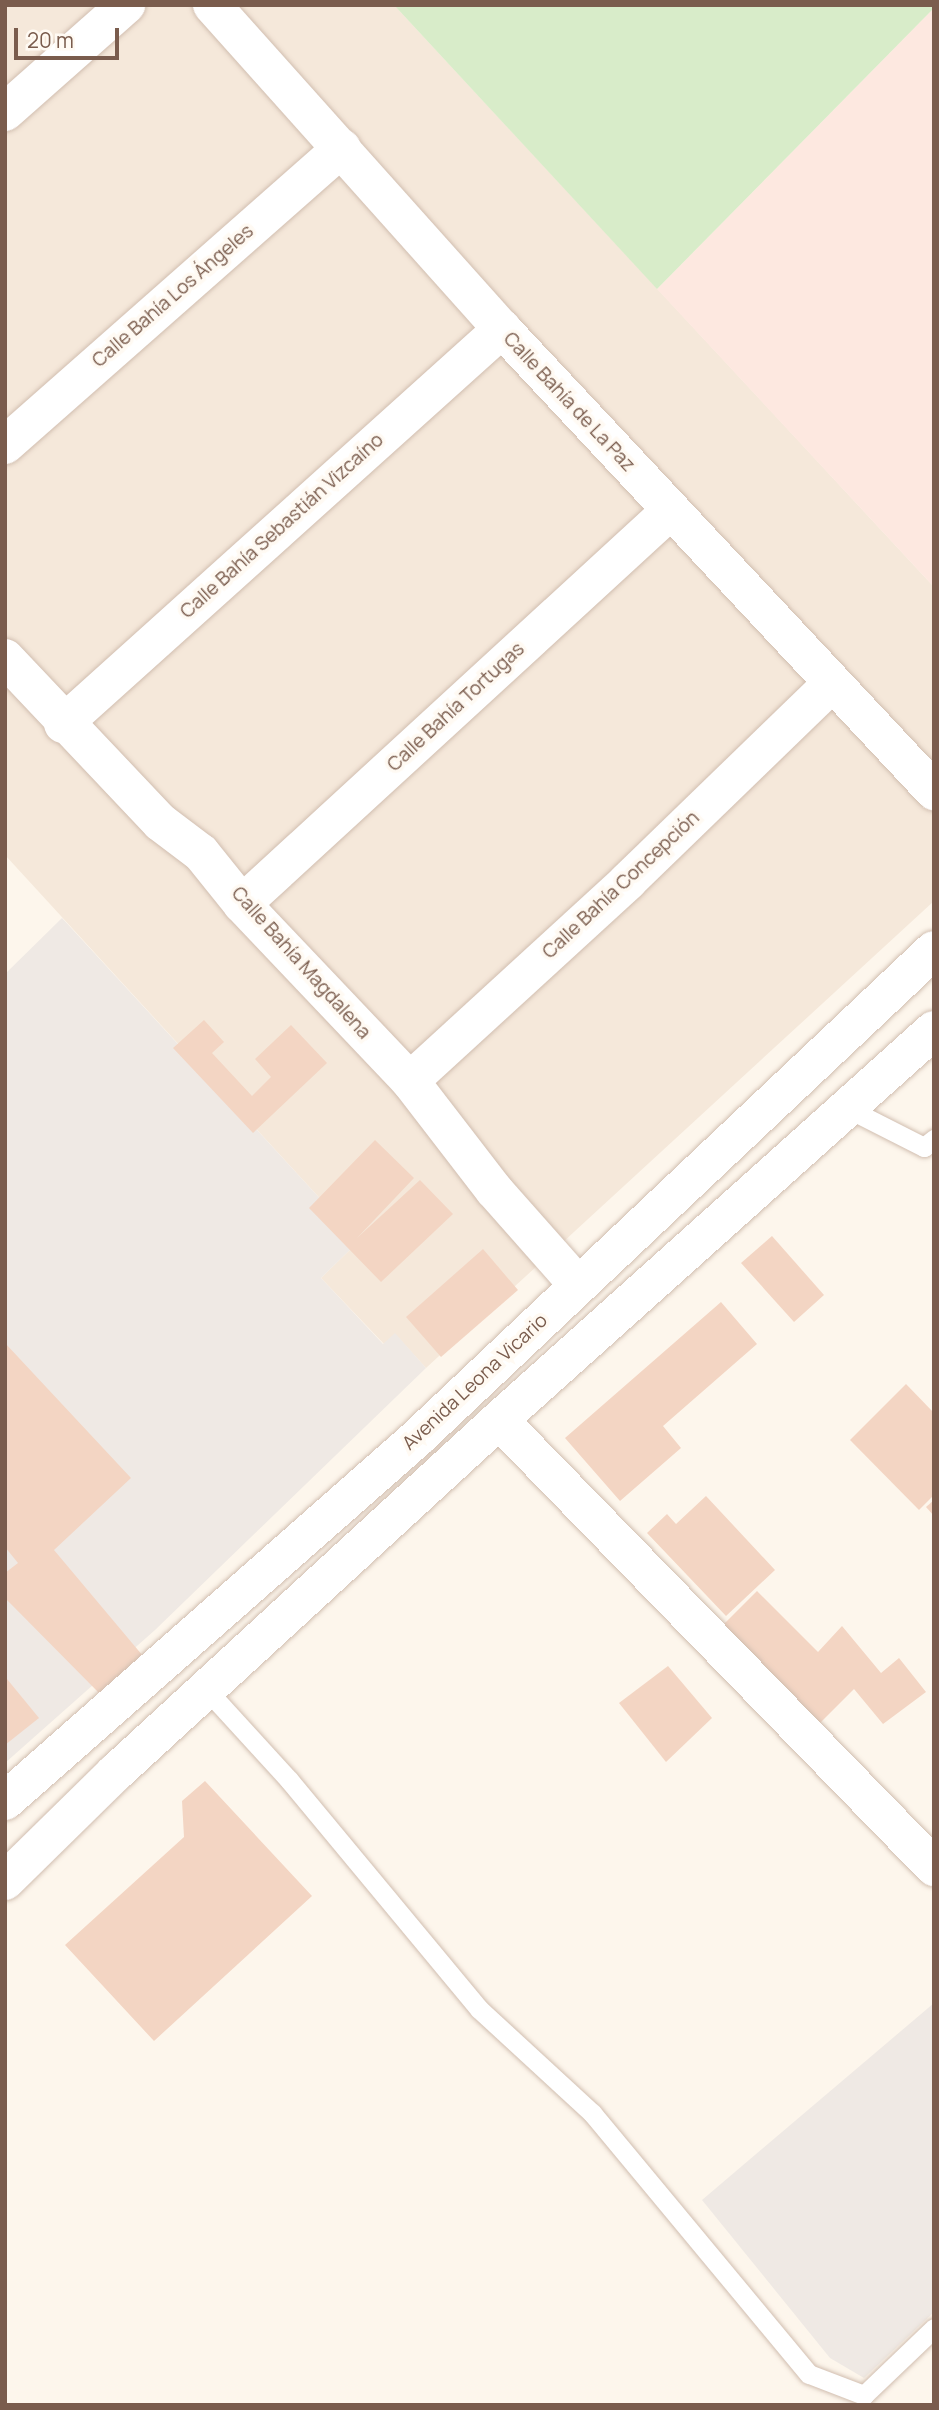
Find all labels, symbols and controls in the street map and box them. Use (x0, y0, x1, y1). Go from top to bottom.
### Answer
scale bar (18, 14, 122, 58)
text: 20 m (27, 26, 74, 54)
street label: Calle Bahía Los Ángeles (88, 220, 258, 372)
street label: Calle Bahía de La Paz (499, 328, 639, 476)
street label: Calle Bahía Sebastián Vizcaíno (176, 429, 388, 623)
street label: Calle Bahía Tortugas (383, 638, 529, 776)
street label: Calle Bahía Concepción (538, 807, 704, 963)
street label: Calle Bahía Magdalena (227, 882, 375, 1044)
street label: Avenida Leona Vicario (398, 1309, 552, 1455)

